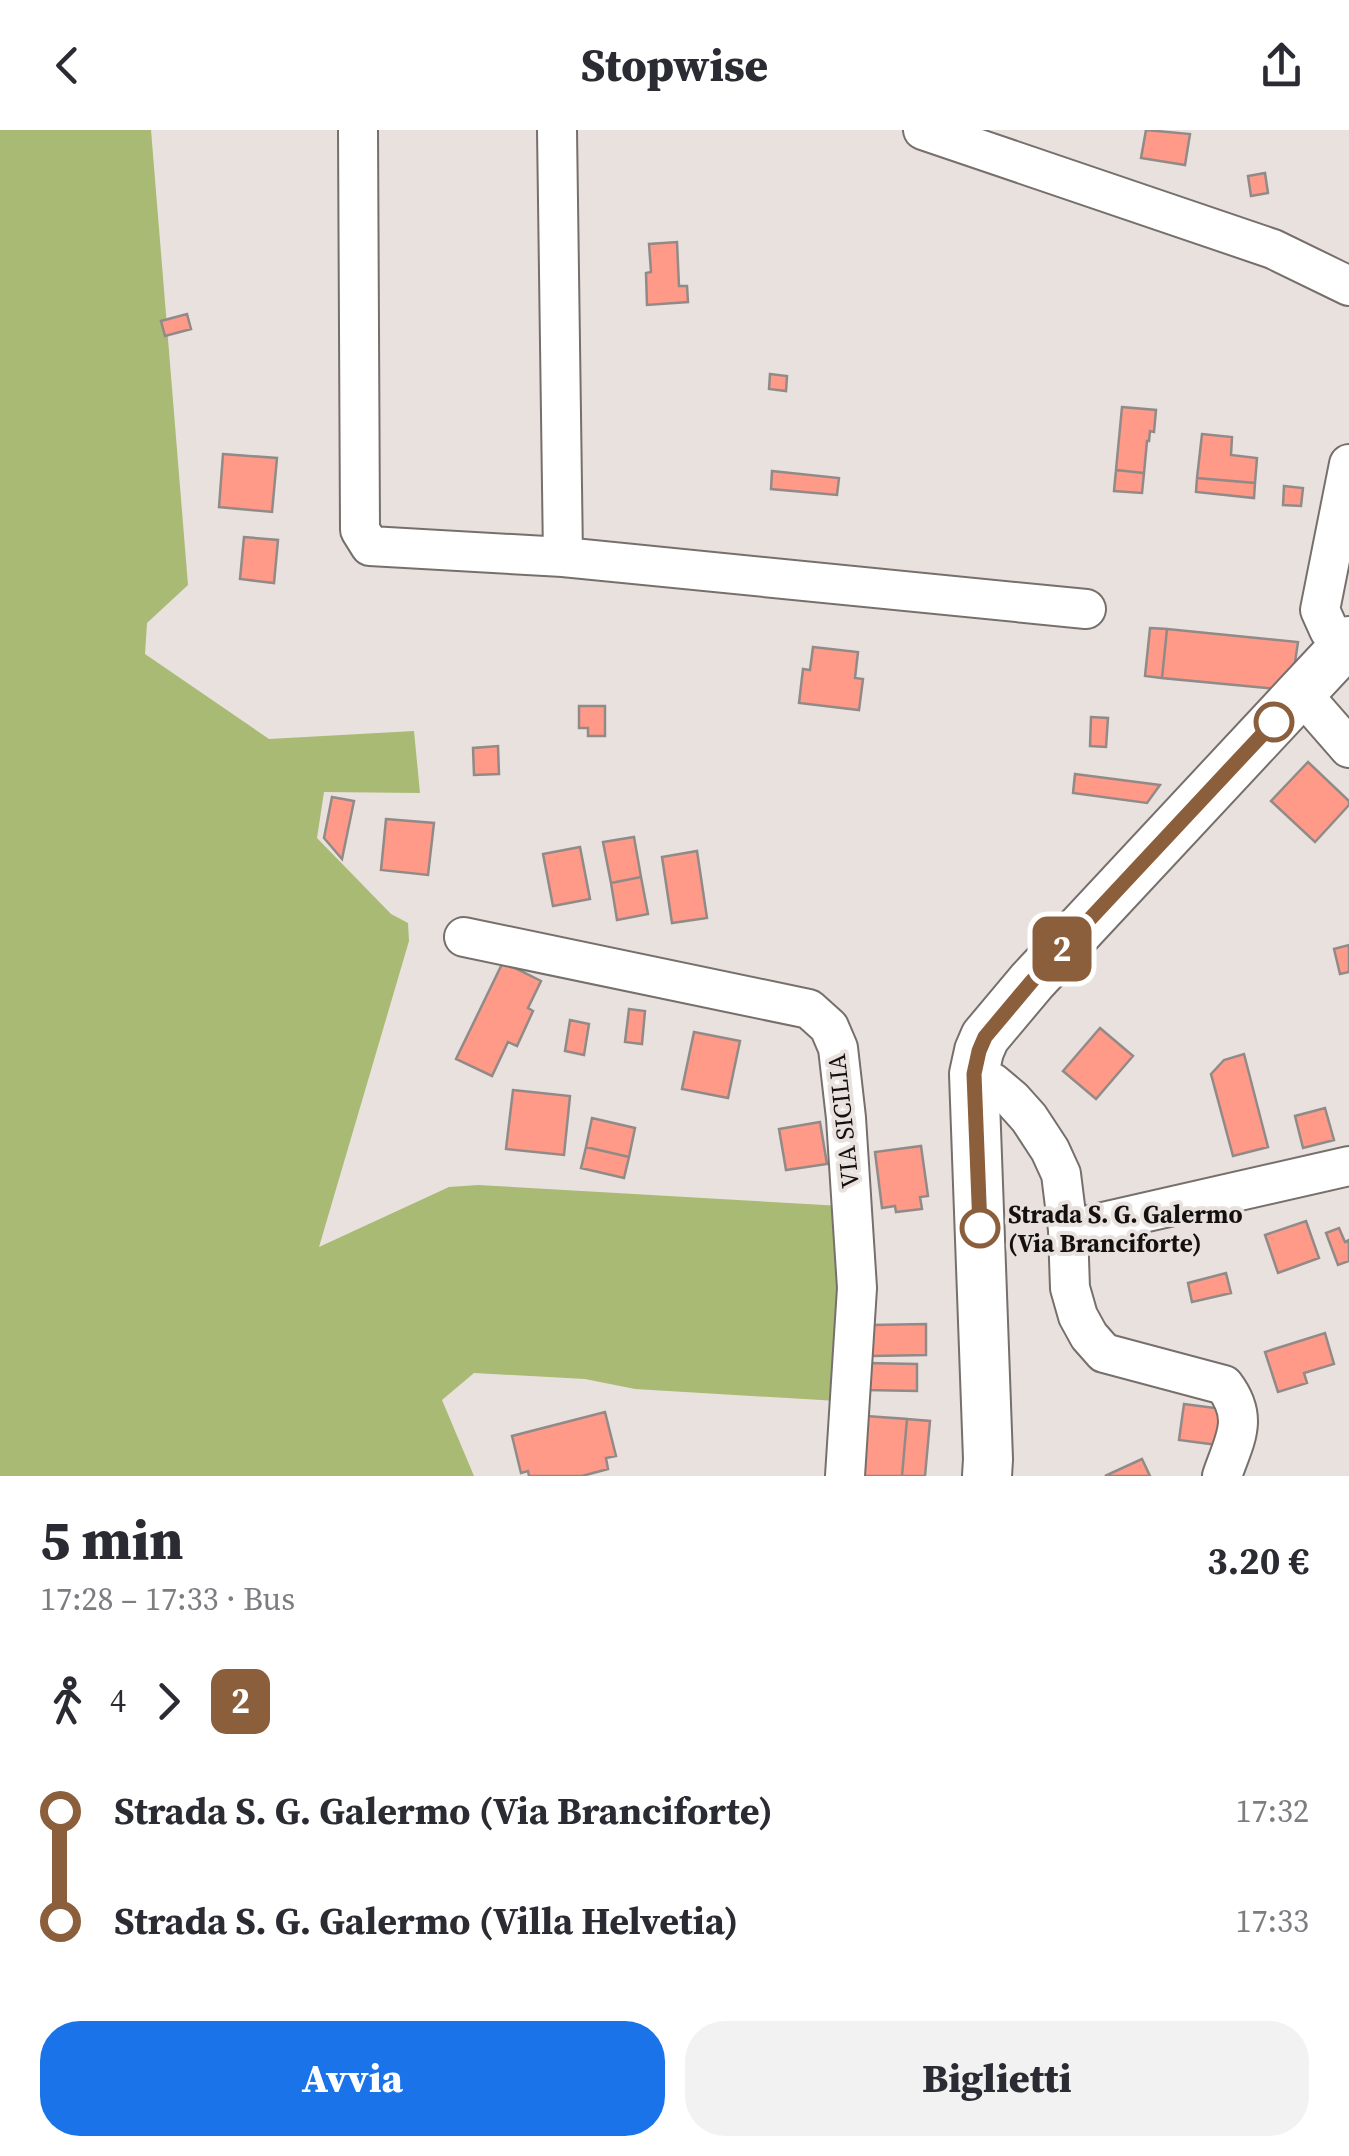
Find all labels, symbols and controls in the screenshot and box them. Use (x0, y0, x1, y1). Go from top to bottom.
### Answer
text: Stopwise (581, 34, 768, 96)
icon: back (40, 38, 95, 93)
icon: share (1254, 38, 1309, 93)
unlabelled marker (1255, 703, 1293, 741)
line badge: 2 (1030, 916, 1094, 982)
text: 2 (1053, 925, 1071, 973)
street label: VIA SICILIA (819, 1052, 867, 1190)
place label: Strada S. G. Galermo (Via Branciforte) (1008, 1197, 1243, 1260)
marker: Strada S. G. Galermo (Via Branciforte) (961, 1209, 999, 1247)
text: 5 min (40, 1502, 183, 1577)
text: 3.20 € (1207, 1535, 1309, 1587)
text: 17:28 – 17:33 · Bus (40, 1577, 295, 1621)
icon: walk (40, 1674, 95, 1729)
icon: forward (141, 1674, 196, 1729)
text: 2 (231, 1677, 250, 1725)
text: 4 (110, 1679, 126, 1723)
text: Strada S. G. Galermo (Via Branciforte) (114, 1785, 773, 1837)
text: 17:32 (1235, 1789, 1309, 1833)
text: Strada S. G. Galermo (Villa Helvetia) (114, 1895, 738, 1947)
text: 17:33 (1235, 1899, 1309, 1943)
button: Avvia (40, 2021, 665, 2136)
button: Biglietti (685, 2021, 1309, 2136)

